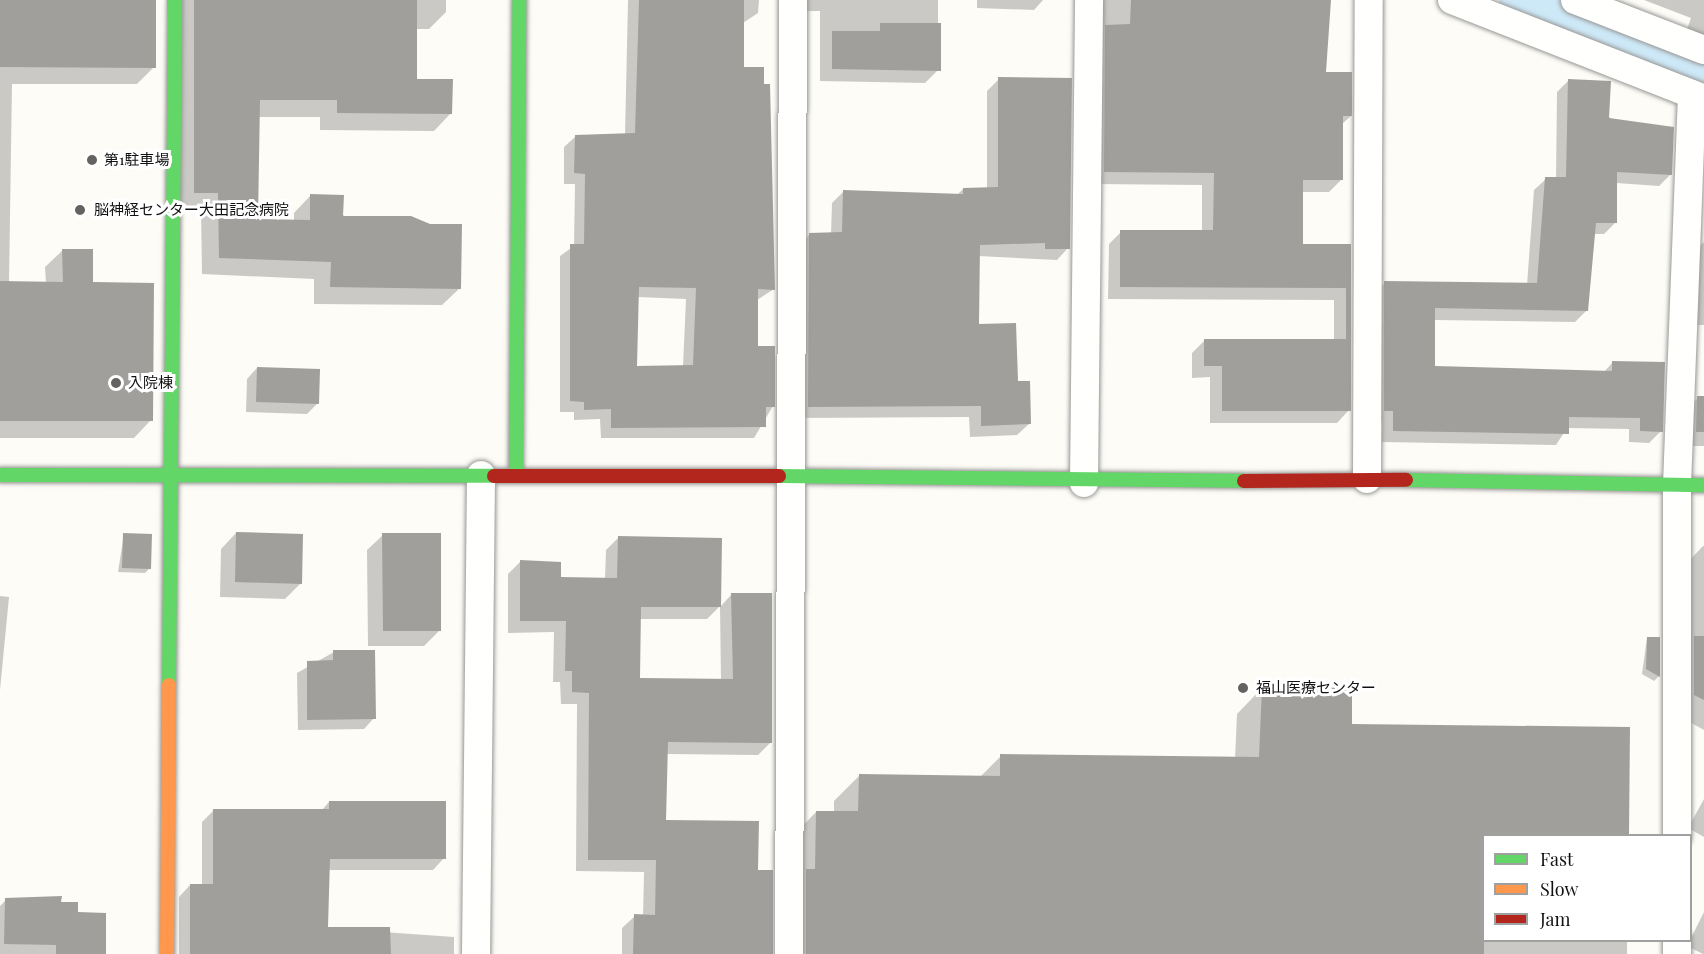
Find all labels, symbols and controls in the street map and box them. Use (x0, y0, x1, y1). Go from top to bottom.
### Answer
place label: 第1駐車場 (104, 151, 170, 169)
marker: 第1駐車場 (85, 153, 99, 167)
marker: 脳神経センター大田記念病院 (71, 201, 89, 219)
place label: 脳神経センター大田記念病院 (94, 201, 289, 219)
place label: 入院棟 (128, 374, 173, 392)
marker: 入院棟 (109, 376, 123, 390)
marker: 福山医療センター (1234, 679, 1252, 697)
place label: 福山医療センター (1256, 679, 1376, 697)
legend (1482, 834, 1692, 942)
text: Fast (1540, 847, 1573, 871)
text: Slow (1540, 877, 1578, 901)
text: Jam (1540, 907, 1570, 931)

